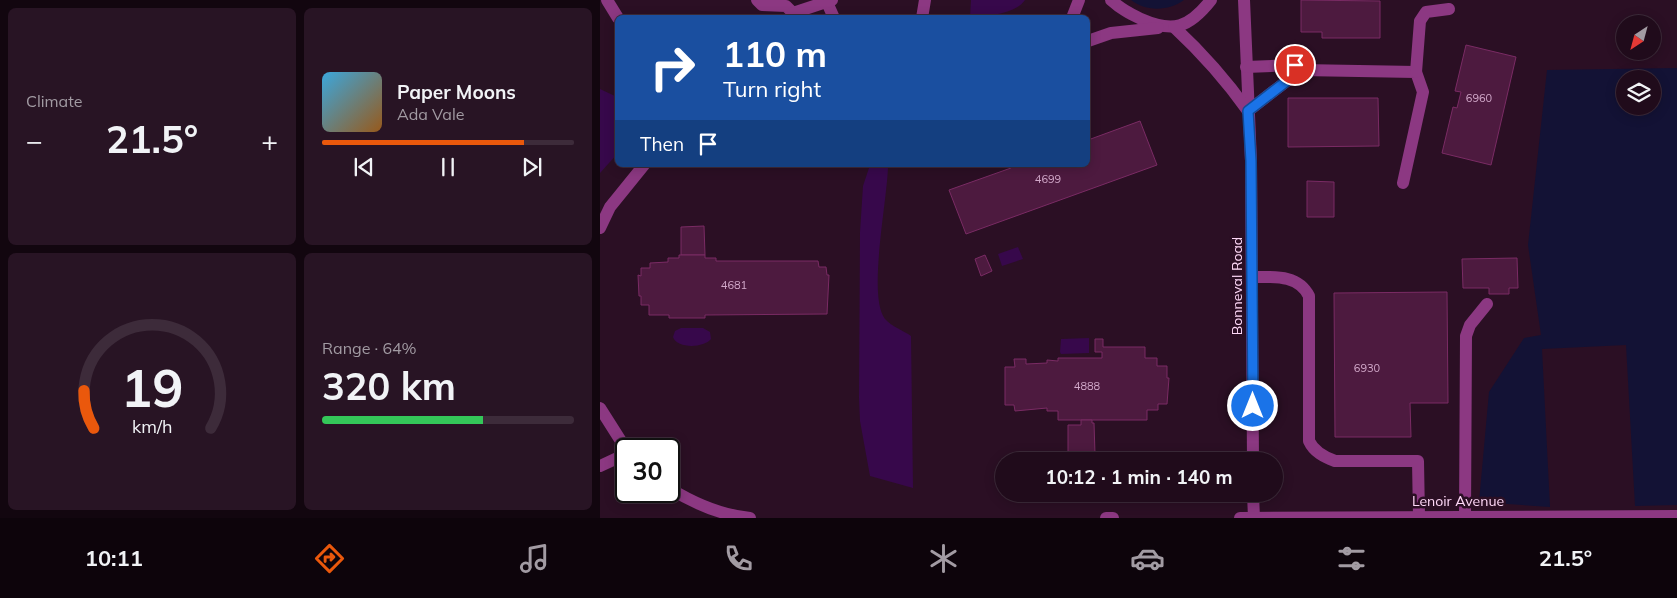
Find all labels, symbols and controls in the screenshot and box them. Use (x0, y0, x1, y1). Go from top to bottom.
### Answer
north arrow (1616, 15, 1661, 60)
map controls (1616, 15, 1661, 115)
text: 110 m (723, 32, 827, 76)
icon: right (640, 35, 705, 100)
pin (1274, 44, 1316, 86)
icon: arrive (1281, 51, 1309, 79)
button: layers (1616, 70, 1661, 115)
text: Turn right (723, 75, 821, 103)
text: Paper Moons (397, 80, 516, 104)
text: Climate (26, 91, 82, 111)
house number: 6960 (1466, 91, 1493, 105)
text: Ada Vale (397, 104, 464, 124)
text: 21.5° (106, 115, 198, 163)
text: − (26, 123, 43, 158)
text: + (261, 123, 278, 158)
icon: arrive (694, 130, 722, 158)
text: Then (640, 132, 684, 156)
icon: previous (350, 153, 378, 181)
icon: pause (434, 153, 462, 181)
icon: next (518, 153, 546, 181)
house number: 4699 (1035, 172, 1061, 186)
street label: Bonneval Road (1228, 237, 1246, 335)
house number: 4681 (721, 278, 747, 292)
text: Range · 64% (322, 338, 417, 358)
text: 19 (121, 355, 183, 420)
house number: 6930 (1354, 361, 1381, 375)
text: 320 km (322, 362, 456, 410)
house number: 4888 (1074, 379, 1101, 393)
position arrow (1226, 379, 1278, 431)
text: km/h (132, 415, 172, 437)
speed limit sign: 30 (615, 438, 680, 503)
text: 10:12 · 1 min · 140 m (1045, 465, 1233, 489)
street label: Lenoir Avenue (1412, 492, 1504, 510)
icon: directions (312, 541, 347, 576)
icon: music (517, 541, 552, 576)
icon: phone (721, 541, 756, 576)
icon: climate (926, 541, 961, 576)
icon: car (1130, 541, 1165, 576)
icon: filters (1334, 541, 1369, 576)
text: 10:11 (85, 544, 143, 572)
text: 21.5° (1539, 544, 1592, 572)

